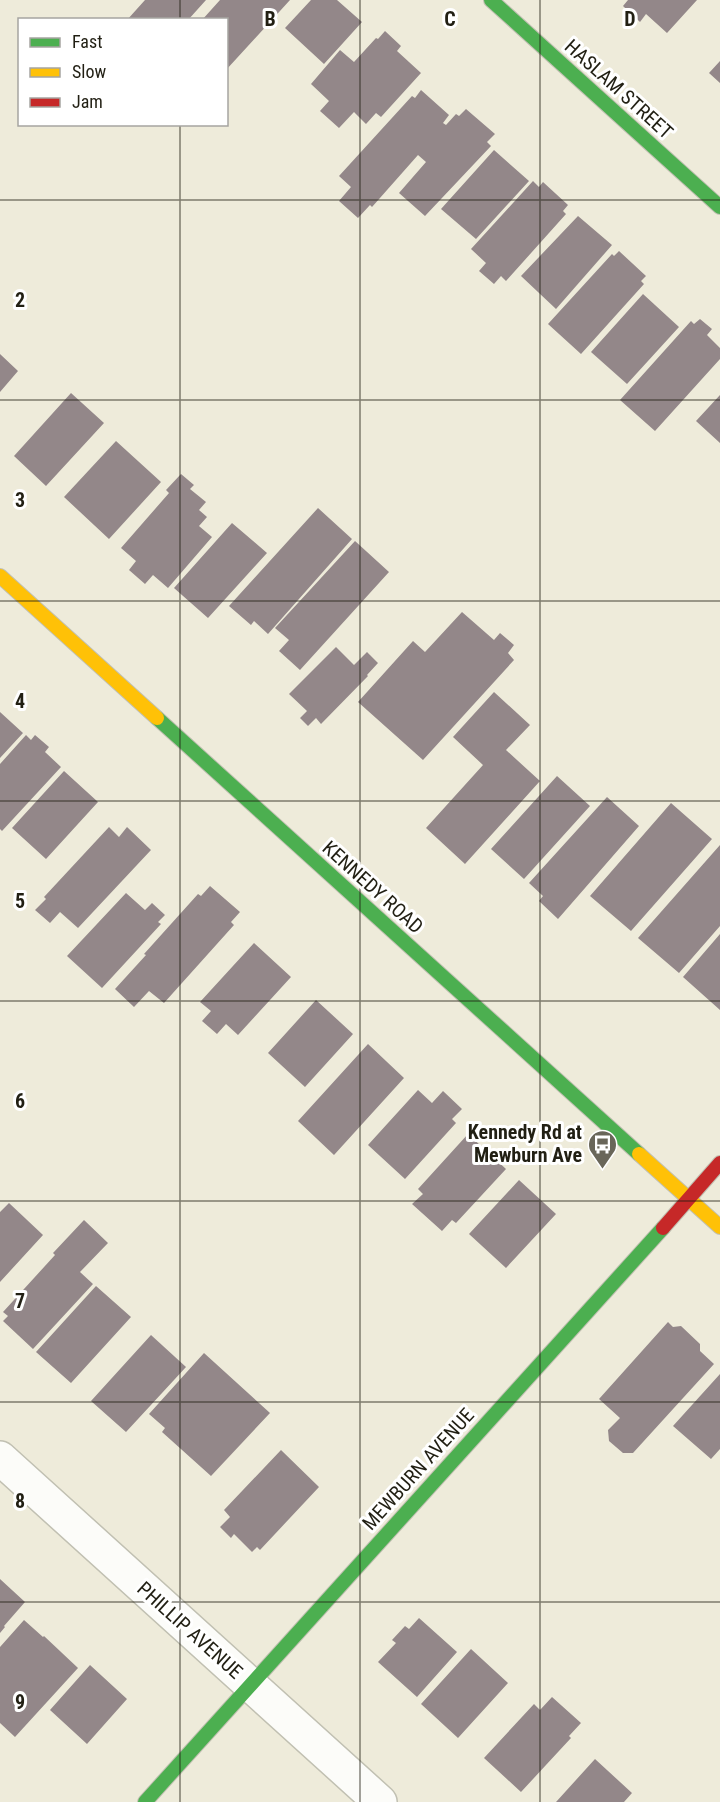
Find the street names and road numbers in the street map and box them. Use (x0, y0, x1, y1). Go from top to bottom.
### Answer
street label: HASLAM STREET (560, 34, 678, 144)
street label: KENNEDY ROAD (318, 836, 428, 938)
street label: MEWBURN AVENUE (357, 1403, 479, 1535)
street label: PHILLIP AVENUE (132, 1576, 248, 1684)

